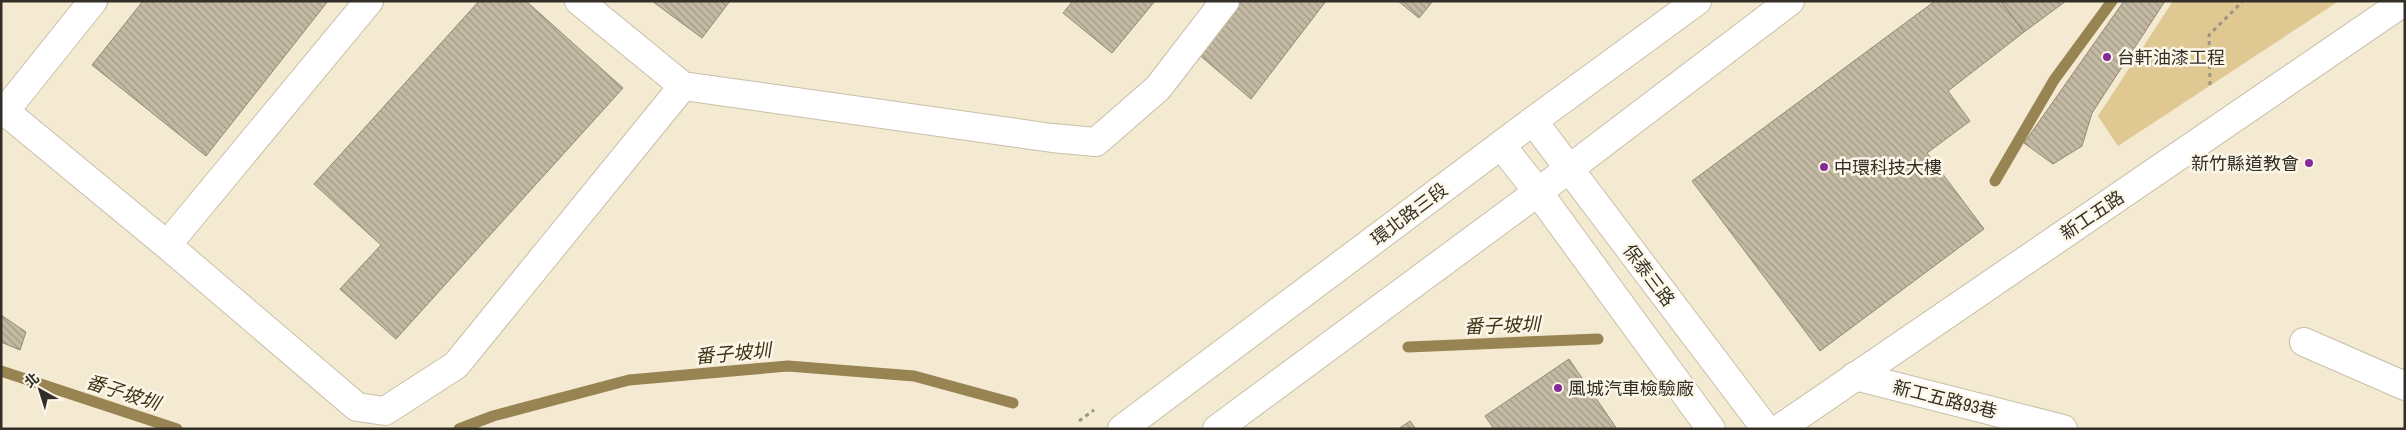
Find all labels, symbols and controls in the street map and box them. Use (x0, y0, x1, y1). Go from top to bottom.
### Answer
place label: 台軒油漆工程 (2117, 45, 2225, 70)
marker: 台軒油漆工程 (2101, 51, 2113, 63)
place label: 新竹縣道教會 (2191, 151, 2299, 176)
place label: 中環科技大樓 (1834, 155, 1942, 180)
marker: 新竹縣道教會 (2303, 157, 2315, 169)
marker: 中環科技大樓 (1818, 161, 1830, 173)
street label: 環北路三段 (1366, 177, 1452, 251)
street label: 新工五路 (2055, 185, 2129, 245)
street label: 保泰三路 (1617, 239, 1681, 311)
water label: 番子坡圳 (1464, 311, 1543, 339)
water label: 番子坡圳 (694, 336, 775, 369)
north arrow (15, 365, 65, 415)
text: 北 (21, 368, 43, 391)
water label: 番子坡圳 (83, 368, 166, 417)
street label: 新工五路93巷 (1890, 374, 2000, 424)
place label: 風城汽車檢驗廠 (1568, 376, 1694, 401)
marker: 風城汽車檢驗廠 (1552, 382, 1564, 394)

